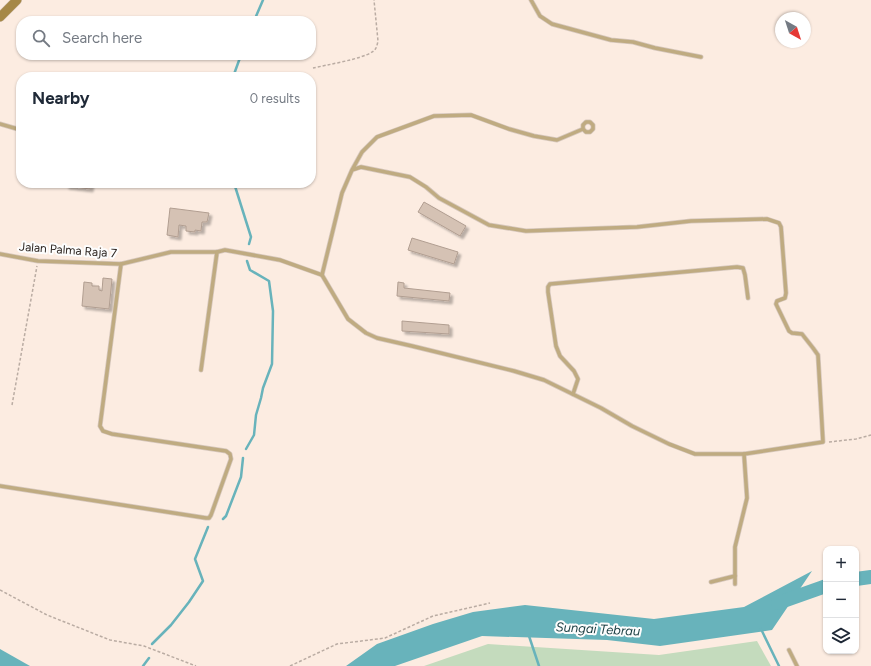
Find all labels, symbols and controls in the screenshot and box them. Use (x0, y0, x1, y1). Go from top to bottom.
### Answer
north arrow (775, 12, 811, 48)
search box (16, 16, 316, 60)
icon: search (30, 27, 52, 49)
text: Search here (62, 29, 142, 47)
text: Nearby (32, 88, 90, 108)
text: 0 results (250, 91, 300, 106)
street label: Jalan Palma Raja 7 (19, 240, 118, 260)
map controls (823, 546, 859, 654)
button: + (823, 546, 859, 582)
button: − (823, 582, 859, 618)
button: layers (823, 618, 859, 654)
water label: Sungai Tebrau (555, 619, 641, 639)

